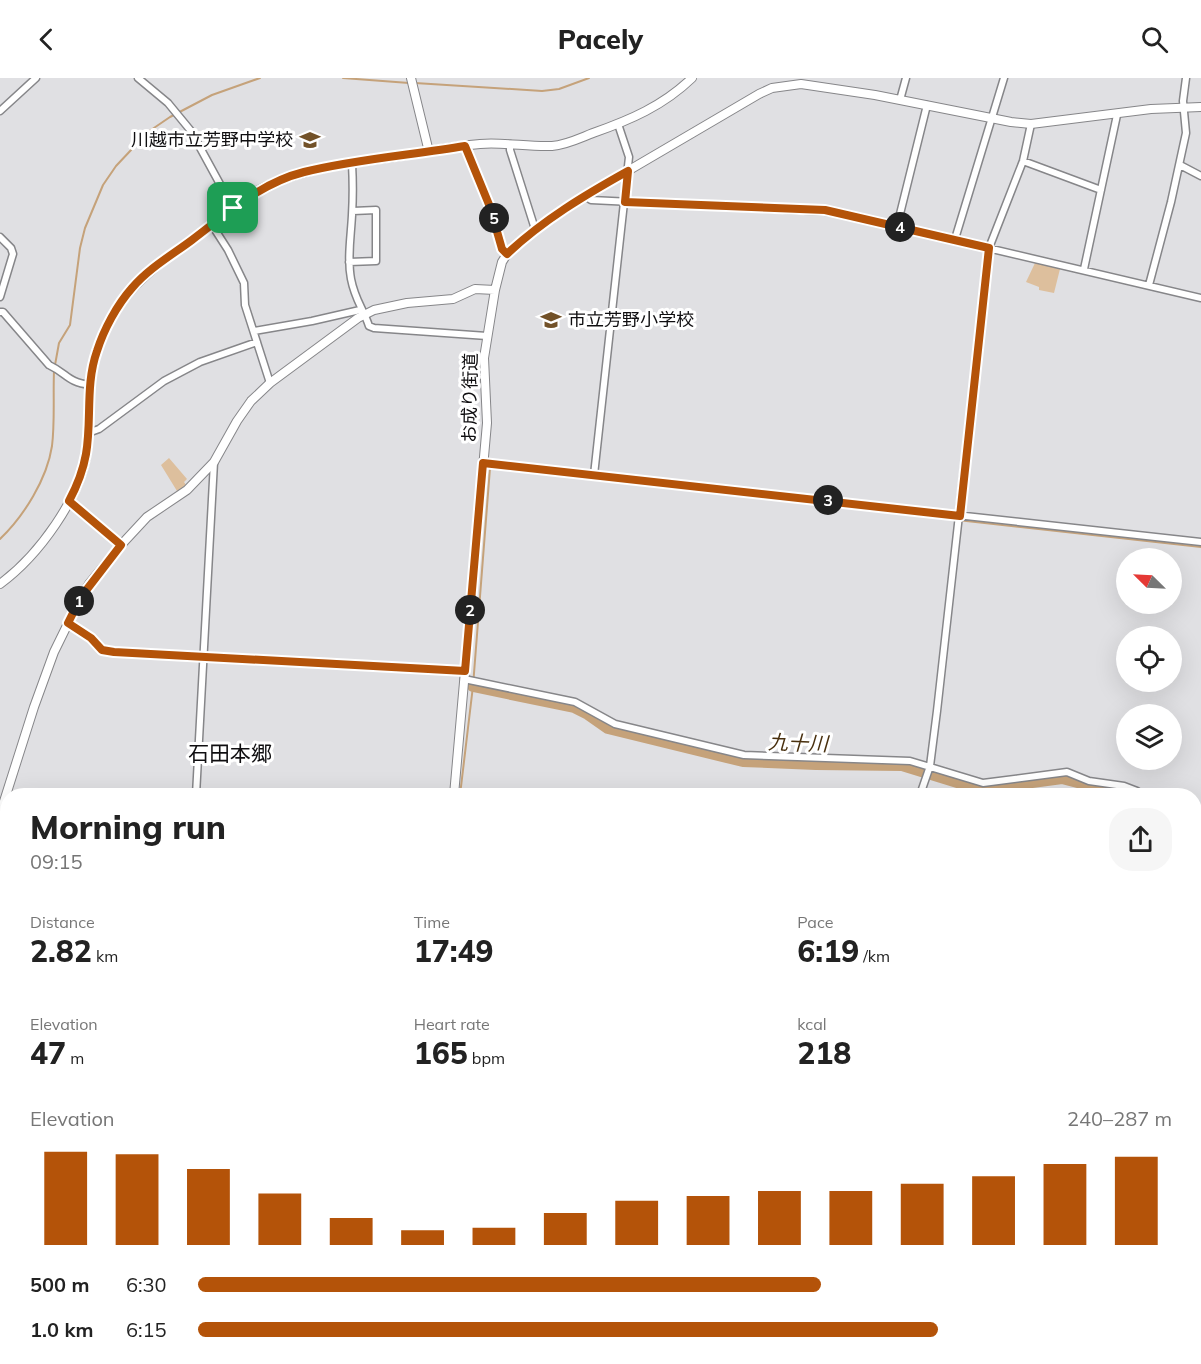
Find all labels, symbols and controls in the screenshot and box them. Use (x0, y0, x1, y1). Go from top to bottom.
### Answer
text: Pacely (558, 22, 643, 56)
icon: back (30, 23, 63, 56)
icon: search (1138, 23, 1171, 56)
place label: 川越市立芳野中学校 (131, 128, 293, 151)
school or university icon: 川越市立芳野中学校 (298, 128, 322, 152)
pin (207, 182, 258, 233)
icon: arrive (216, 191, 249, 224)
pin: 5 (479, 203, 509, 233)
text: 5 (489, 208, 499, 228)
pin: 4 (885, 212, 915, 242)
text: 4 (895, 217, 905, 237)
school or university icon: 市立芳野小学校 (539, 308, 563, 332)
place label: 市立芳野小学校 (568, 308, 694, 331)
street label: お成り街道 (457, 353, 482, 443)
pin: 3 (813, 485, 843, 515)
text: 3 (823, 490, 833, 510)
north arrow (1116, 548, 1182, 614)
map controls (1116, 548, 1182, 770)
pin: 1 (64, 586, 94, 616)
text: 1 (74, 591, 84, 611)
pin: 2 (455, 595, 485, 625)
text: 2 (465, 600, 475, 620)
button: locate (1116, 626, 1182, 692)
button: layers (1116, 704, 1182, 770)
water label: 九十川 (768, 729, 830, 756)
district label: 石田本郷 (188, 740, 272, 766)
text: Morning run (30, 806, 226, 847)
button: share (1109, 808, 1172, 871)
text: 09:15 (30, 849, 83, 874)
text: Distance (30, 912, 95, 932)
text: Time (414, 912, 450, 932)
text: Pace (797, 912, 833, 932)
text: 2.82 (30, 932, 92, 970)
text: 17:49 (414, 932, 493, 970)
text: 6:19 (797, 932, 859, 970)
text: km (92, 946, 118, 966)
text: /km (859, 946, 890, 966)
text: Elevation (30, 1014, 98, 1034)
text: Heart rate (414, 1014, 490, 1034)
text: kcal (797, 1014, 827, 1034)
text: 47 (30, 1034, 66, 1072)
text: 165 (414, 1034, 468, 1072)
text: 218 (797, 1034, 851, 1072)
text: m (66, 1048, 84, 1068)
text: bpm (468, 1048, 505, 1068)
text: Elevation (30, 1106, 115, 1131)
text: 240–287 m (1067, 1106, 1172, 1131)
text: 500 m (30, 1272, 89, 1297)
text: 6:30 (126, 1272, 167, 1297)
text: 1.0 km (30, 1317, 93, 1342)
text: 6:15 (126, 1317, 167, 1342)

